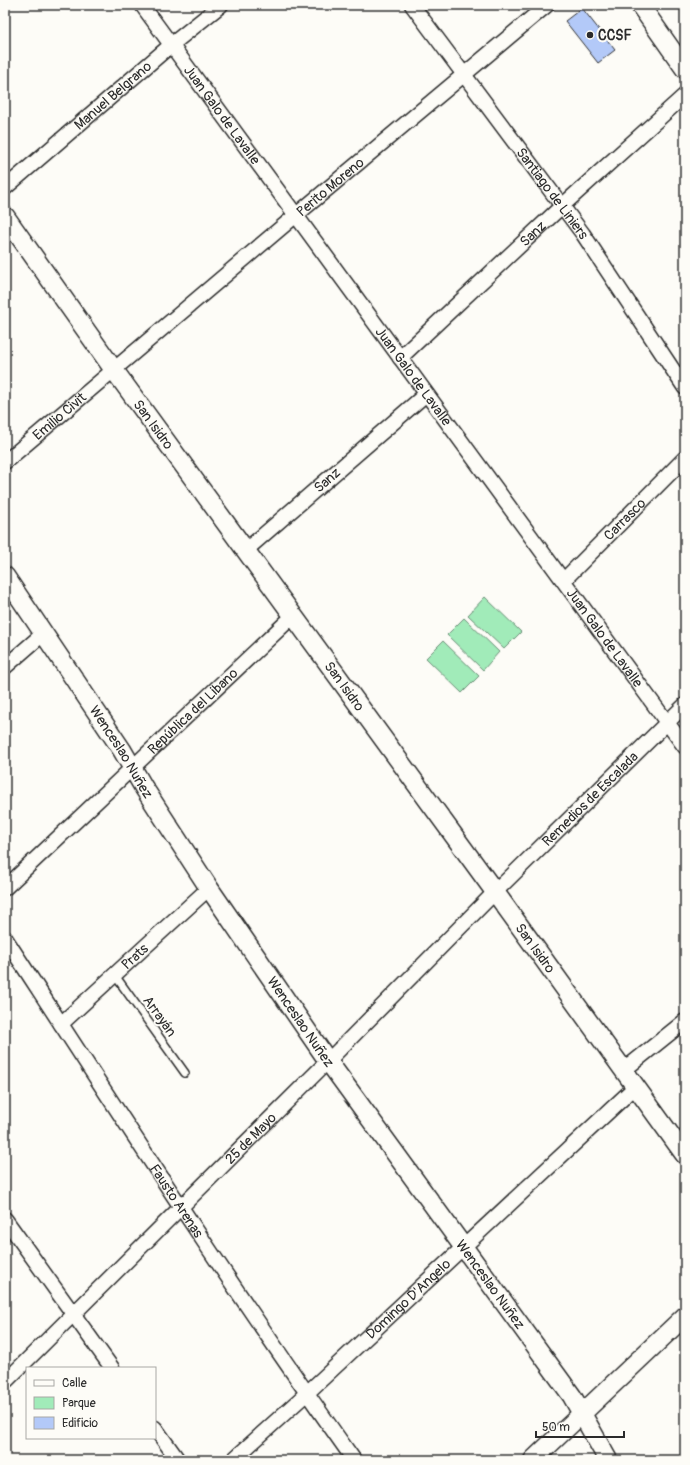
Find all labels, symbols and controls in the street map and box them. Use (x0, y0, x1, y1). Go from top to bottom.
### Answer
place label: CCSF (598, 27, 632, 44)
marker: CCSF (585, 30, 595, 40)
street label: Manuel Belgrano (71, 57, 155, 134)
street label: Juan Galo de Lavalle (180, 62, 264, 168)
street label: Santiago de Liniers (512, 144, 592, 243)
street label: Perito Moreno (293, 154, 368, 220)
street label: Sanz (516, 218, 550, 250)
street label: Juan Galo de Lavalle (371, 324, 455, 429)
street label: Emilio Civit (29, 389, 90, 444)
street label: San Isidro (130, 397, 177, 453)
street label: Sanz (310, 464, 344, 496)
street label: Carrasco (600, 494, 650, 544)
street label: Juan Galo de Lavalle (563, 585, 646, 691)
street label: San Isidro (321, 658, 368, 715)
street label: República del Libano (144, 664, 242, 758)
street label: Wenceslao Nuñez (86, 703, 156, 802)
street label: Remedios de Escalada (539, 748, 642, 850)
street label: San Isidro (511, 920, 559, 977)
street label: Prats (118, 940, 152, 973)
street label: Wenceslao Nuñez (263, 973, 338, 1071)
street label: Arrayán (139, 993, 180, 1040)
street label: 25 de Mayo (222, 1109, 280, 1168)
street label: Fausto Arenas (146, 1161, 207, 1242)
street label: Wenceslao Nuñez (452, 1237, 528, 1332)
street label: Domingo D'Angelo (362, 1255, 455, 1343)
legend (26, 1367, 156, 1439)
text: Calle (62, 1376, 87, 1391)
text: Parque (62, 1396, 96, 1411)
scale bar (536, 1413, 624, 1439)
text: Edificio (62, 1416, 98, 1431)
text: 50 m (542, 1420, 570, 1435)

